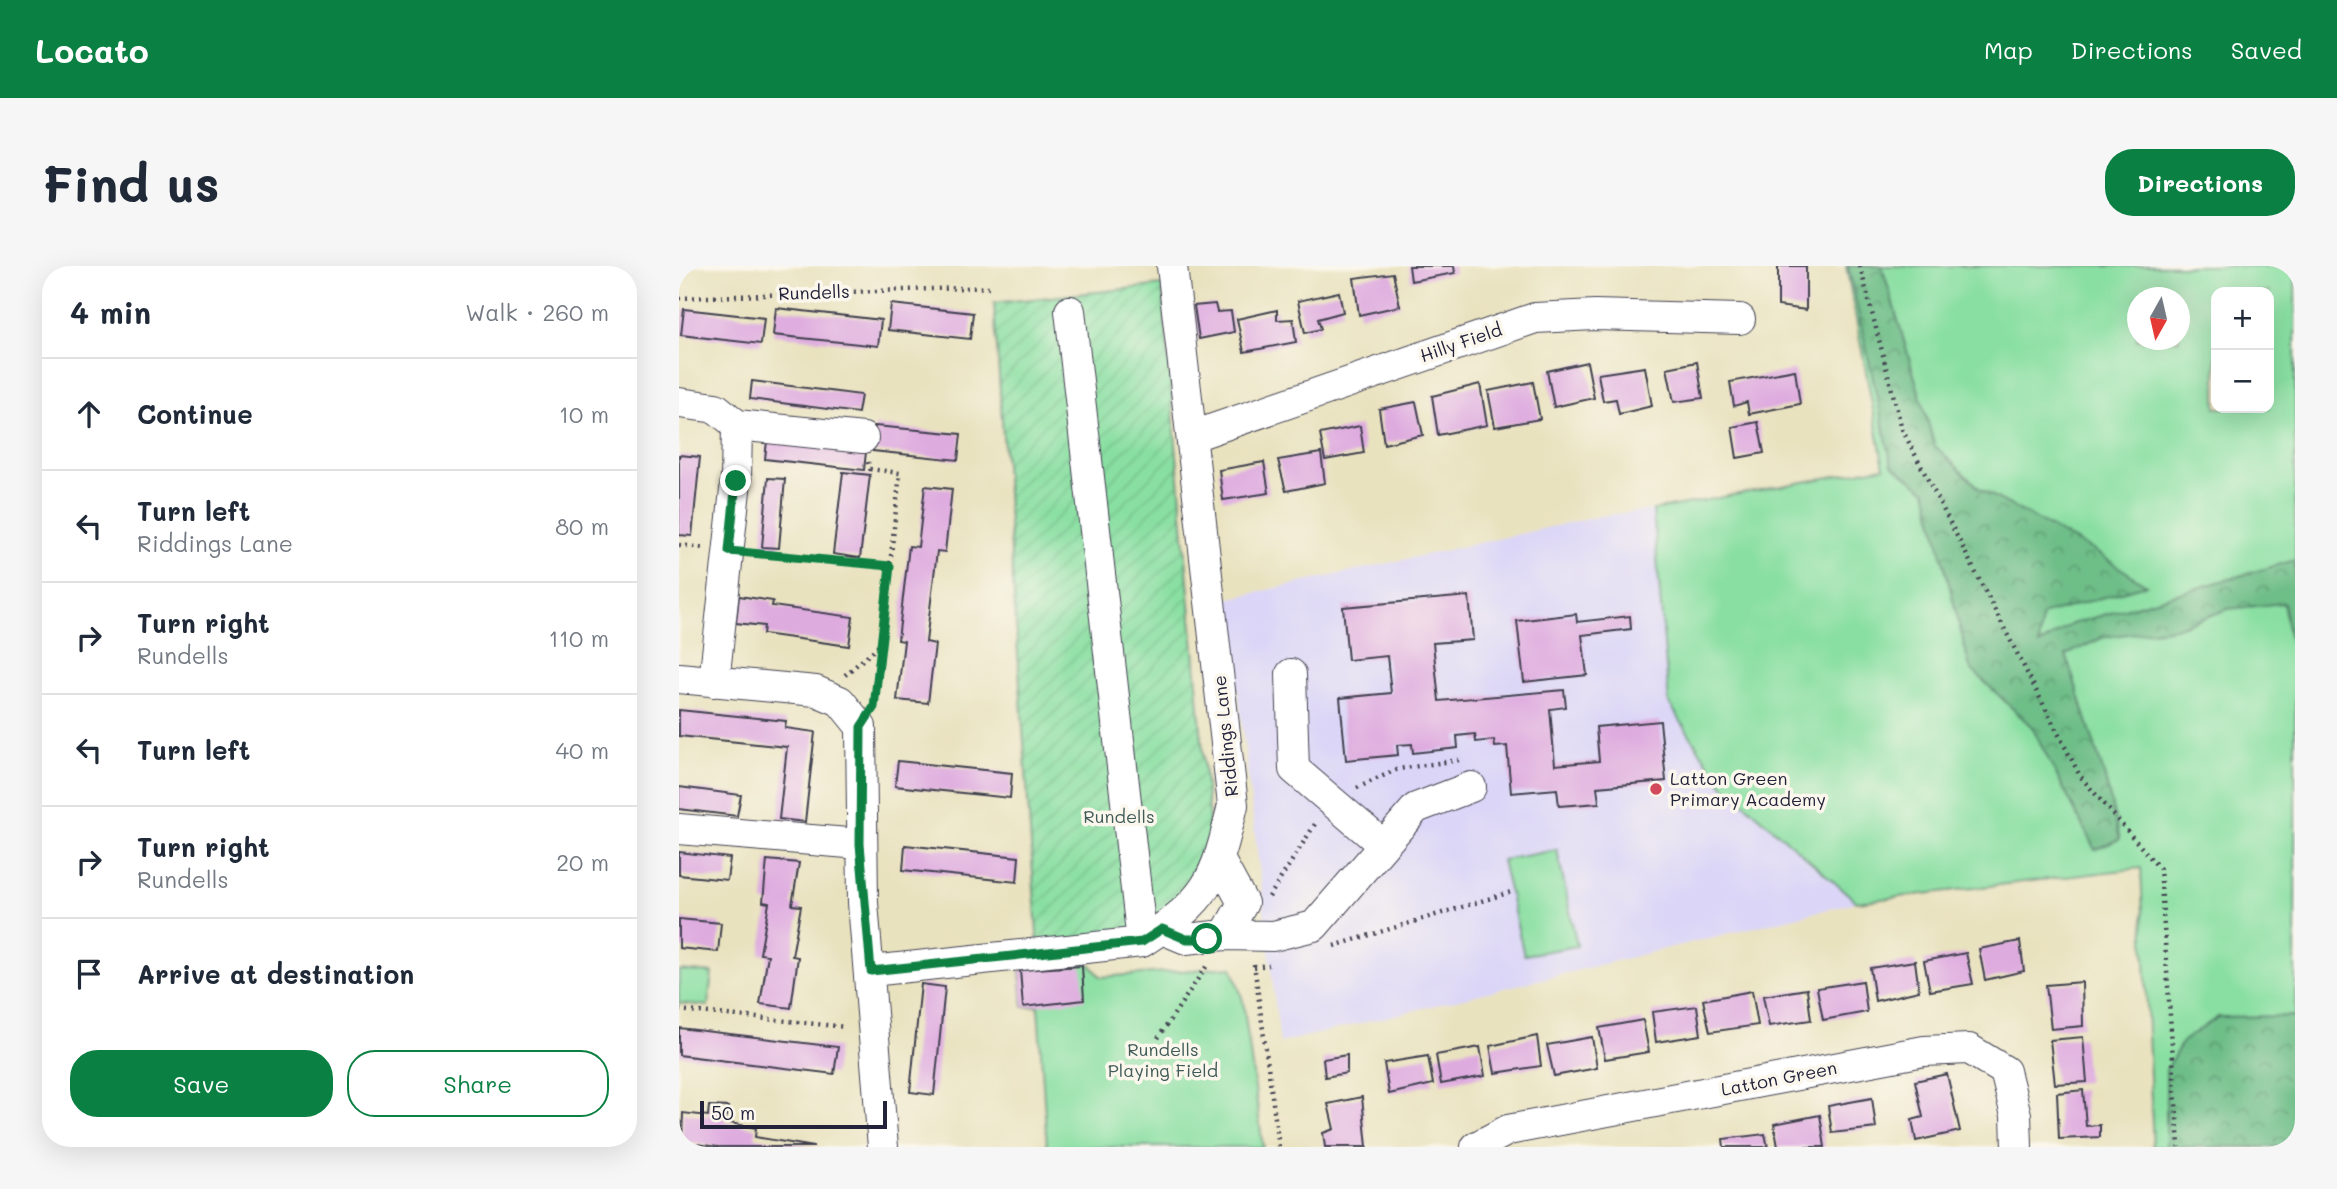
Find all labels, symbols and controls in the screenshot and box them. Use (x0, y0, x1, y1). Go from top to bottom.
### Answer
text: Locato (35, 28, 149, 71)
text: Map (1984, 34, 2033, 65)
text: Directions (2071, 34, 2193, 65)
text: Saved (2231, 34, 2302, 65)
button: Directions (2105, 149, 2295, 216)
text: Find us (42, 151, 220, 214)
street label: Rundells (778, 279, 850, 305)
north arrow (2127, 287, 2190, 350)
map controls (2211, 287, 2274, 413)
button: + (2211, 287, 2274, 350)
text: 4 min (70, 292, 151, 332)
text: Walk · 260 m (465, 297, 609, 327)
street label: Hilly Field (1416, 317, 1505, 367)
button: − (2211, 350, 2274, 413)
icon: ahead (70, 395, 108, 433)
text: Continue (137, 397, 253, 431)
text: 10 m (559, 399, 609, 429)
route end (720, 465, 751, 496)
text: Turn left (137, 494, 250, 528)
icon: left (70, 507, 108, 545)
text: 80 m (555, 511, 609, 541)
text: Riddings Lane (137, 528, 293, 558)
text: Turn right (137, 606, 270, 640)
icon: right (70, 619, 108, 657)
text: 110 m (549, 623, 609, 653)
text: Rundells (137, 640, 229, 670)
street label: Riddings Lane (1207, 674, 1243, 798)
icon: left (70, 731, 108, 769)
text: Turn left (137, 733, 250, 767)
text: 40 m (556, 735, 609, 765)
place label: Latton Green Primary Academy (1670, 766, 1826, 811)
marker: Latton Green Primary Academy (1648, 781, 1664, 797)
park label: Rundells (1083, 804, 1155, 828)
text: Turn right (137, 830, 270, 864)
icon: right (70, 843, 108, 881)
text: 20 m (556, 847, 609, 877)
text: Rundells (137, 864, 229, 894)
route start (1191, 923, 1222, 954)
icon: arrive (70, 955, 108, 993)
text: Arrive at destination (137, 957, 414, 991)
park label: Rundells Playing Field (1108, 1037, 1218, 1082)
button: Save (70, 1050, 333, 1117)
button: Share (347, 1050, 609, 1117)
street label: Latton Green (1719, 1055, 1839, 1101)
scale bar (700, 1098, 887, 1130)
text: 50 m (711, 1100, 755, 1125)

